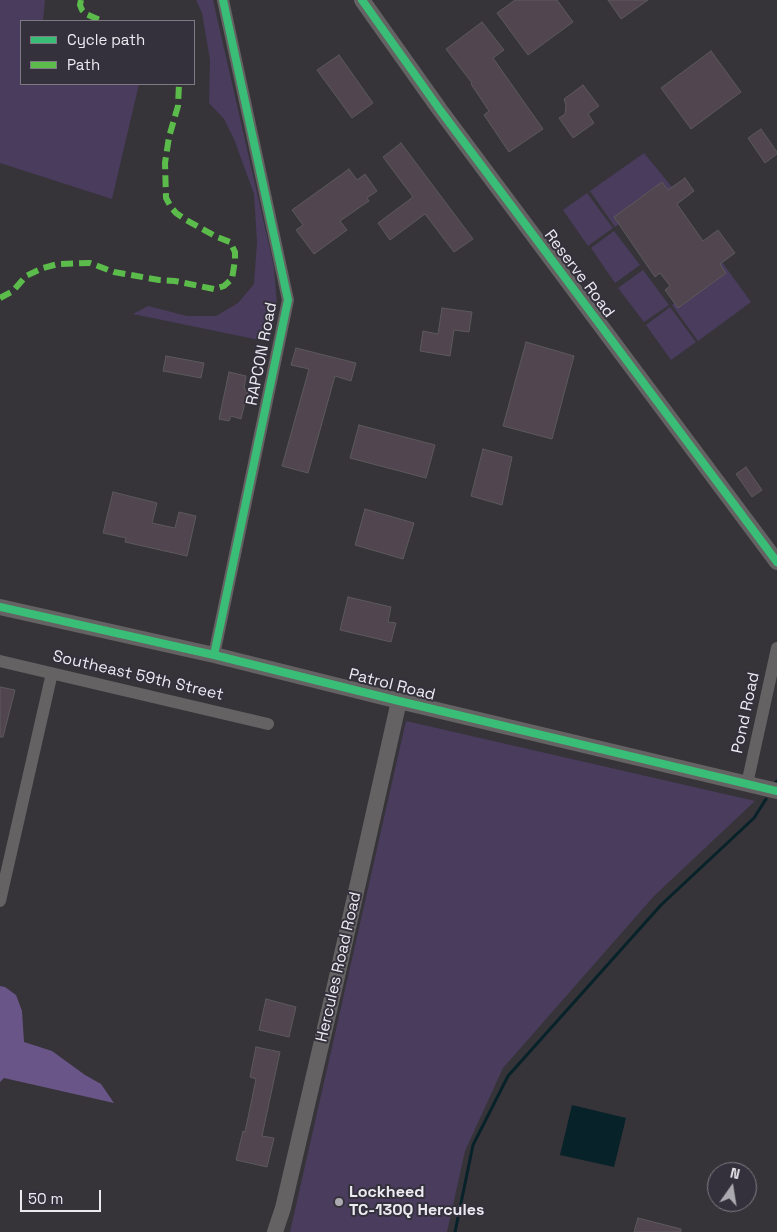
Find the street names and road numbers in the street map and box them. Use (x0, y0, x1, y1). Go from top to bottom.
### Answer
street label: Reserve Road (540, 226, 618, 322)
street label: RAPCON Road (243, 301, 281, 407)
street label: Southeast 59th Street (51, 647, 225, 705)
street label: Patrol Road (347, 665, 437, 705)
street label: Pond Road (728, 671, 764, 755)
street label: Hercules Road Road (312, 890, 366, 1044)

